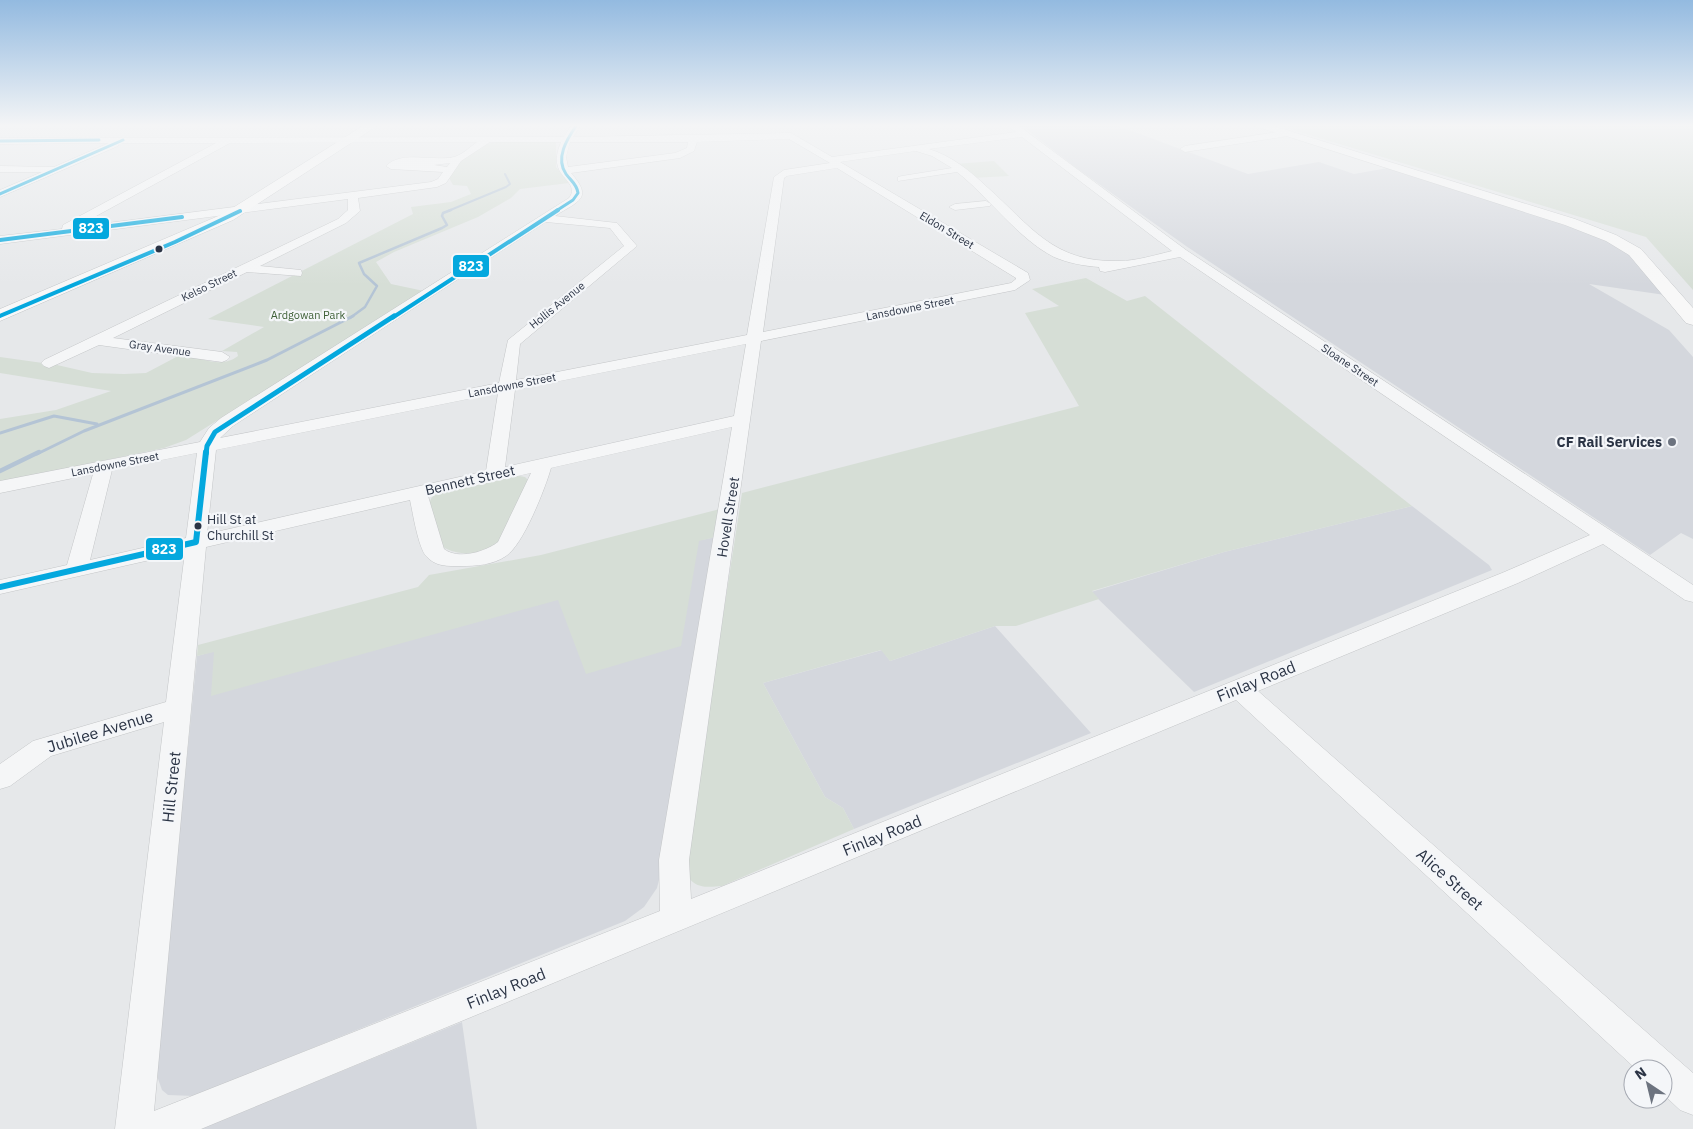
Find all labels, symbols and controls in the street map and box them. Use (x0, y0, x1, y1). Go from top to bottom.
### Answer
street label: Eldon Street (917, 208, 977, 252)
line badge: 823 (72, 217, 110, 240)
text: 823 (78, 219, 104, 237)
unlabelled marker (154, 244, 164, 254)
line badge: 823 (452, 254, 490, 278)
text: 823 (458, 257, 484, 275)
street label: Kelso Street (179, 265, 239, 304)
street label: Hollis Avenue (526, 278, 588, 332)
street label: Lansdowne Street (865, 293, 955, 323)
park label: Ardgowan Park (271, 308, 345, 322)
street label: Gray Avenue (128, 337, 192, 359)
street label: Sloane Street (1319, 341, 1382, 389)
street label: Lansdowne Street (467, 370, 557, 400)
place label: CF Rail Services (1557, 433, 1662, 451)
marker: CF Rail Services (1666, 436, 1678, 448)
street label: Lansdowne Street (70, 449, 160, 479)
street label: Bennett Street (423, 461, 517, 499)
street label: Hovell Street (713, 475, 743, 559)
place label: Hill St at Churchill St (207, 511, 274, 544)
marker: Hill St at Churchill St (193, 521, 203, 531)
line badge: 823 (145, 537, 184, 561)
text: 823 (151, 540, 177, 558)
street label: Finlay Road (1214, 656, 1298, 706)
street label: Jubilee Avenue (45, 705, 156, 757)
street label: Hill Street (157, 750, 185, 824)
street label: Finlay Road (840, 810, 924, 860)
street label: Alice Street (1412, 844, 1488, 914)
street label: Finlay Road (464, 963, 548, 1013)
north arrow (1623, 1059, 1673, 1109)
text: N (1631, 1063, 1650, 1084)

